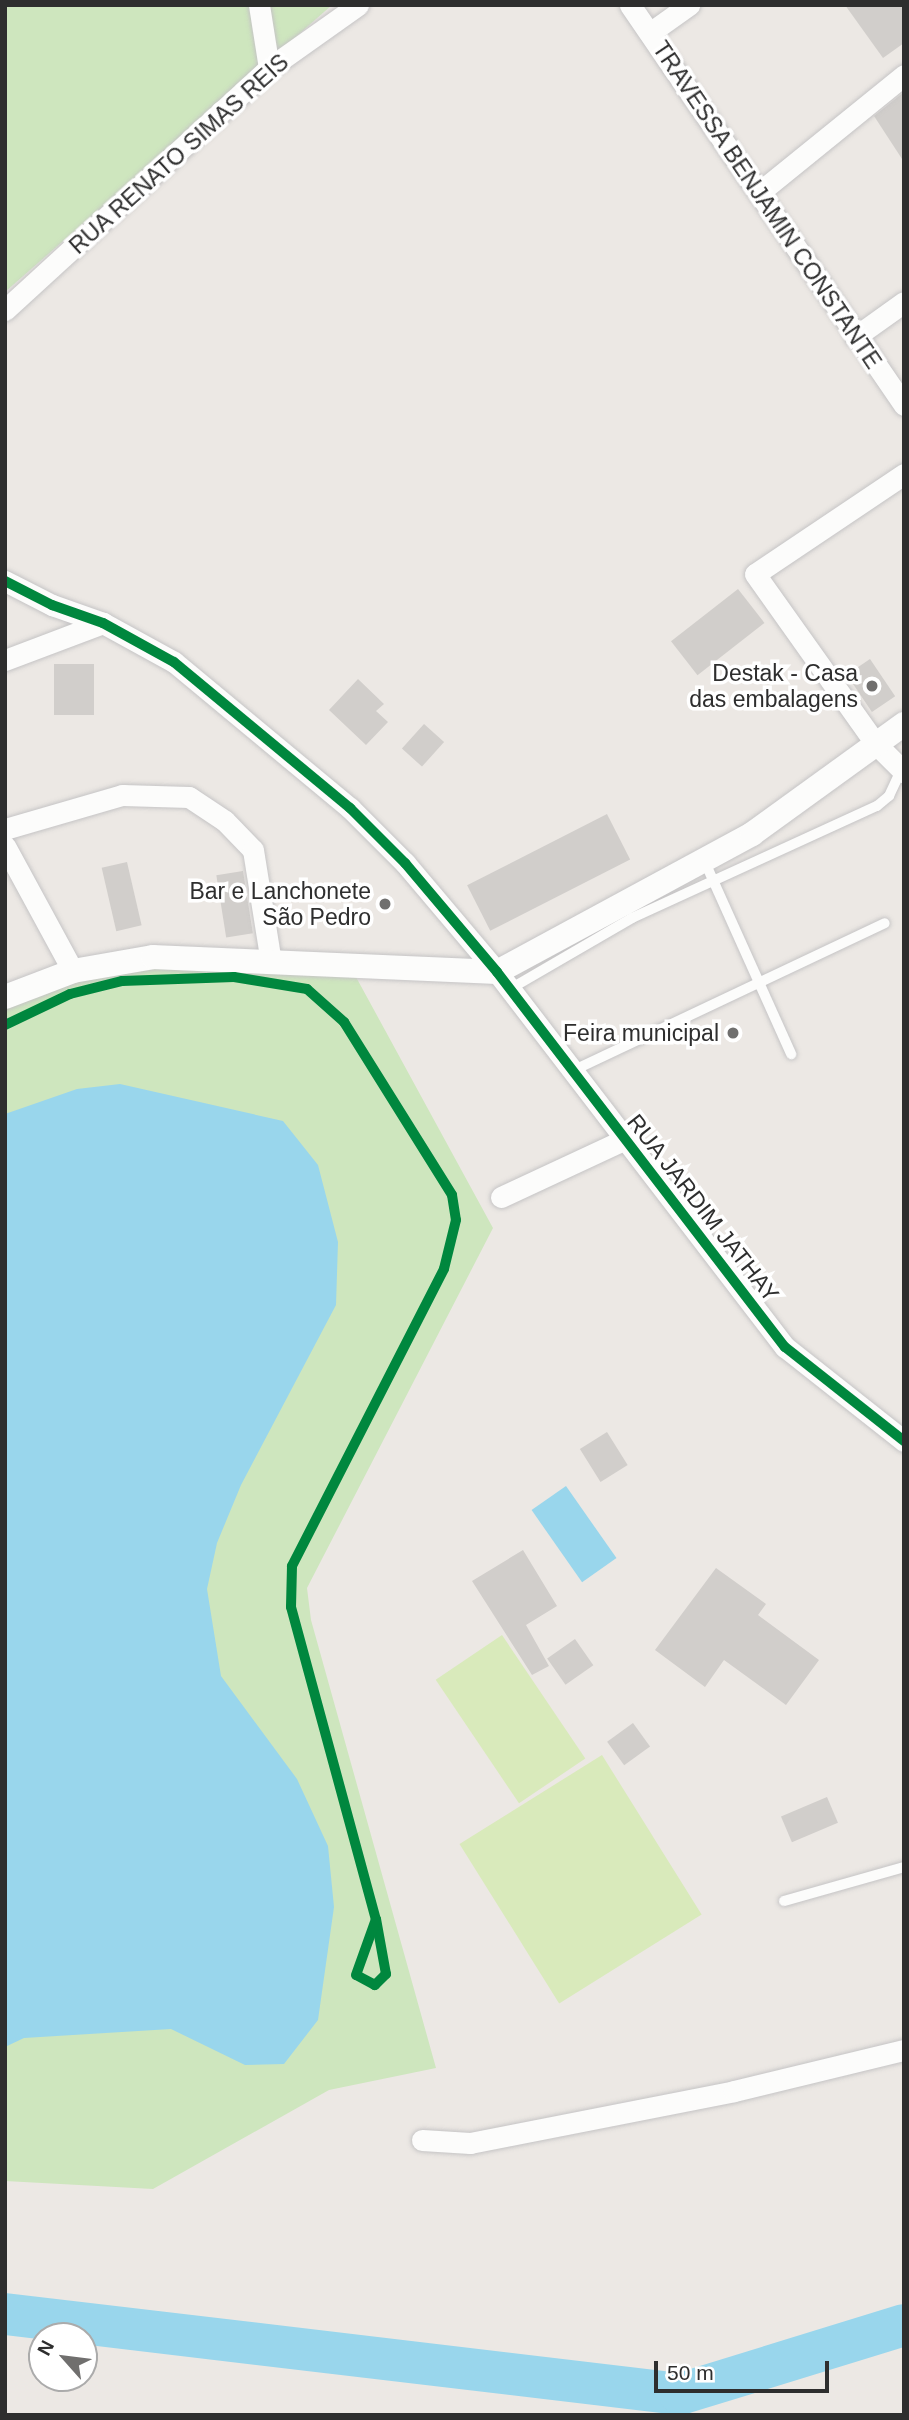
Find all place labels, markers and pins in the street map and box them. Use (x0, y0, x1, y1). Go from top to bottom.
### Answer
place label: Destak - Casa das embalagens (689, 659, 858, 713)
marker: Destak - Casa das embalagens (864, 678, 880, 694)
place label: Bar e Lanchonete São Pedro (189, 877, 371, 931)
marker: Bar e Lanchonete São Pedro (377, 896, 393, 912)
place label: Feira municipal (563, 1019, 719, 1047)
marker: Feira municipal (725, 1025, 741, 1041)

